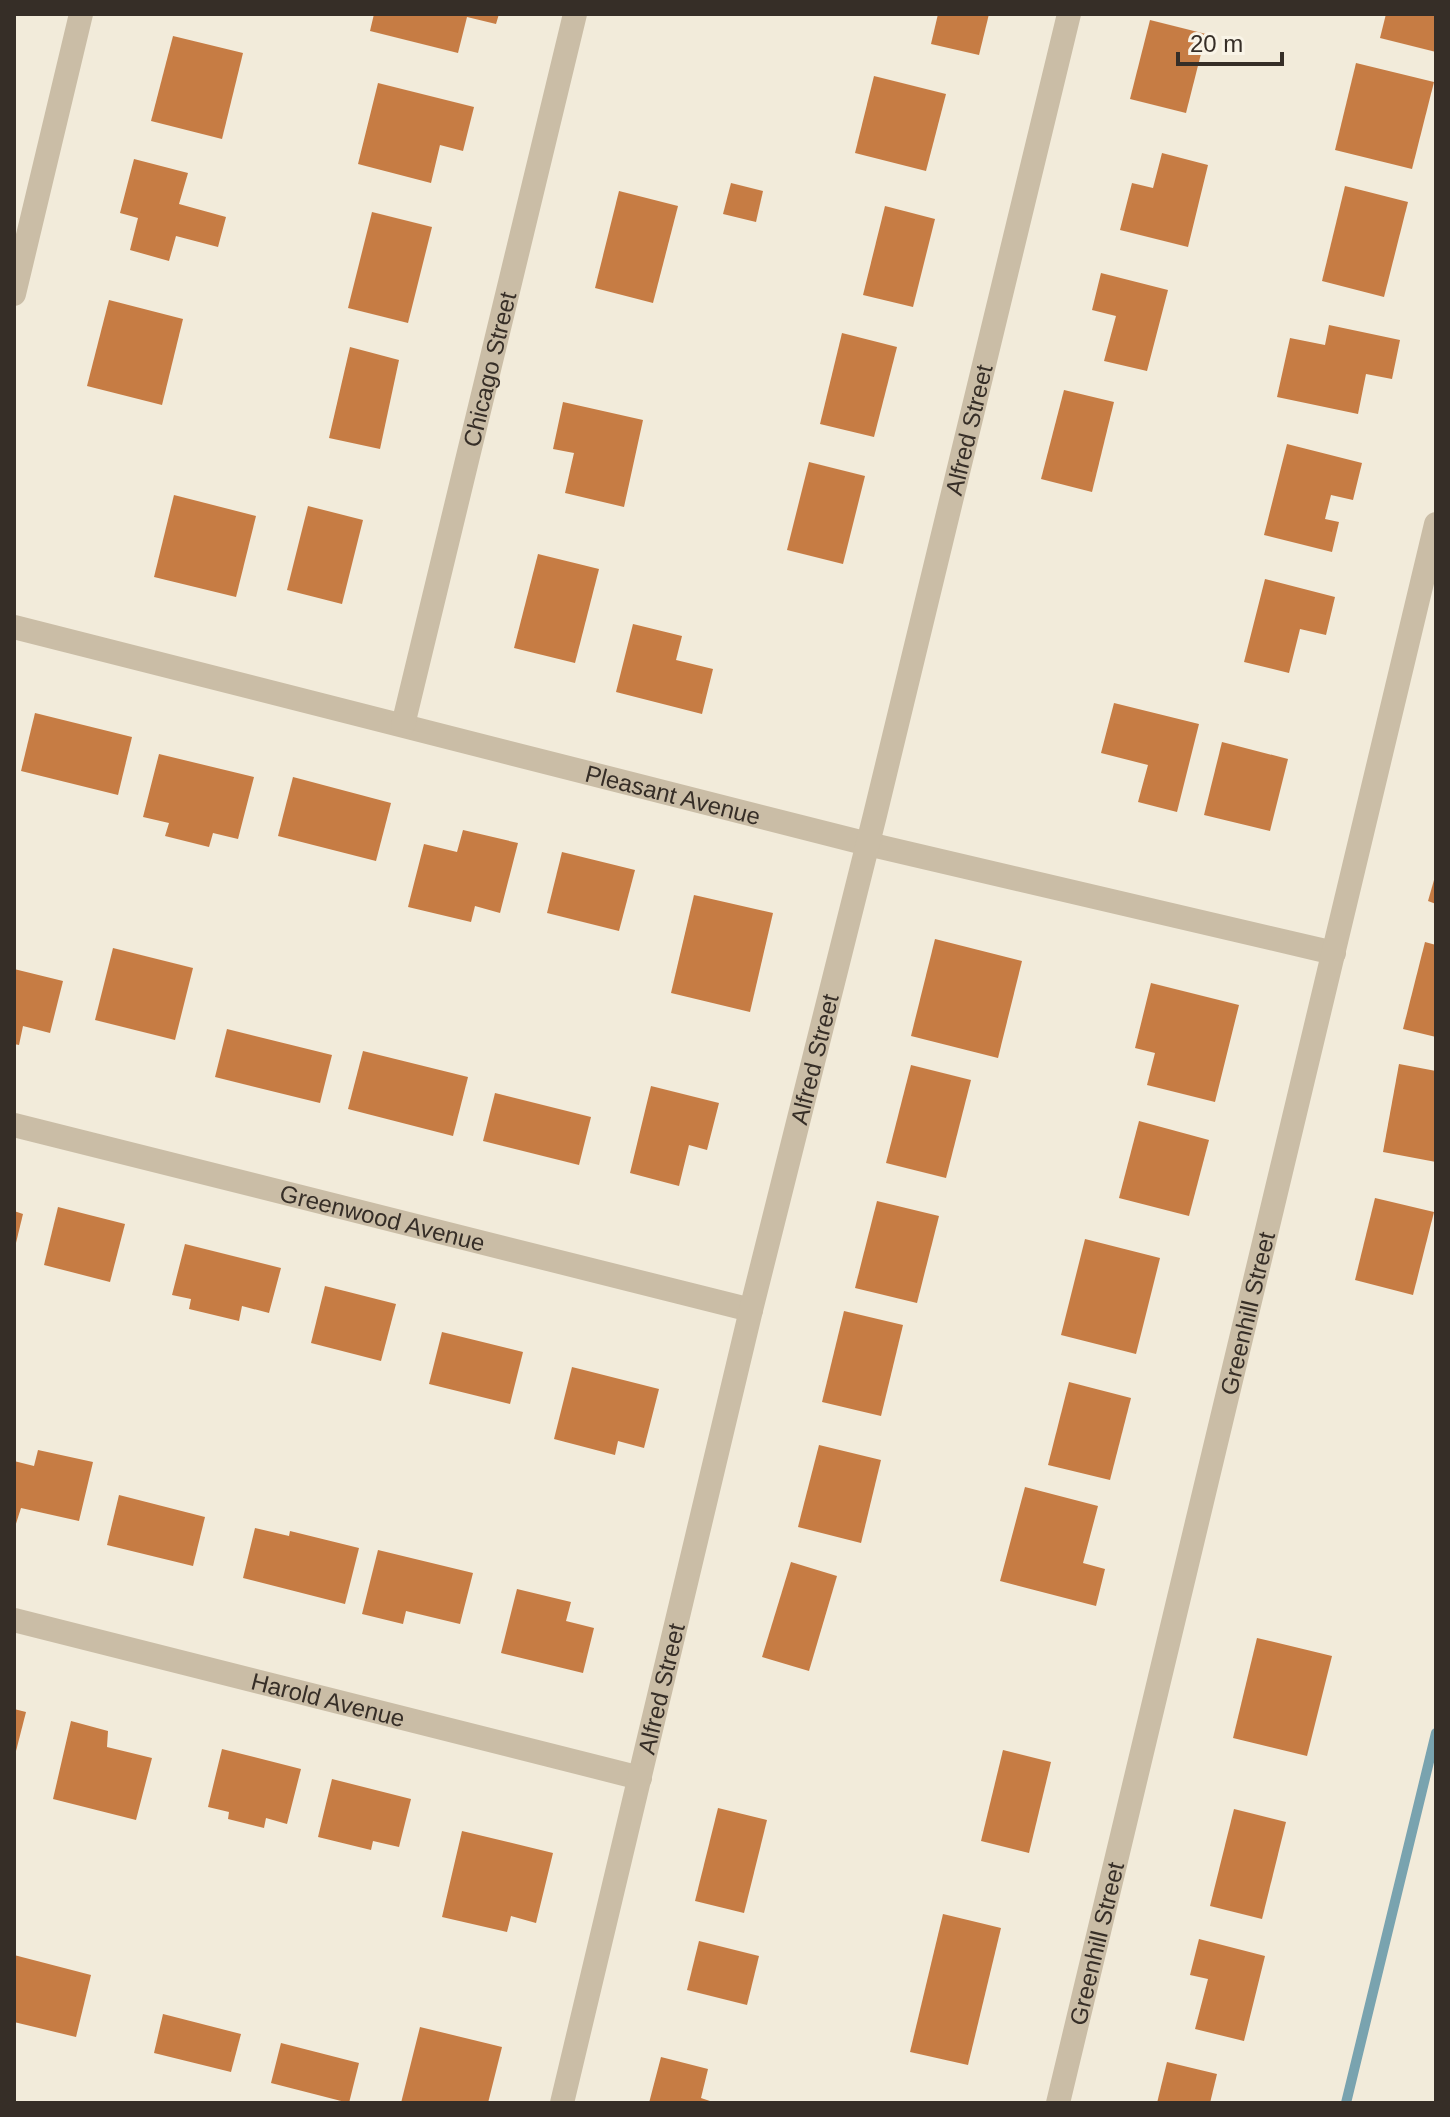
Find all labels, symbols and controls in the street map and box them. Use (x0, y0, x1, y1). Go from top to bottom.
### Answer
scale bar (1178, 16, 1282, 66)
text: 20 m (1190, 30, 1243, 57)
street label: Chicago Street (457, 289, 521, 450)
street label: Alfred Street (939, 361, 997, 498)
street label: Pleasant Avenue (583, 759, 764, 830)
street label: Alfred Street (785, 991, 843, 1127)
street label: Greenwood Avenue (277, 1179, 488, 1256)
street label: Greenhill Street (1214, 1229, 1280, 1398)
street label: Alfred Street (632, 1620, 689, 1757)
street label: Harold Avenue (249, 1667, 408, 1732)
street label: Greenhill Street (1064, 1859, 1129, 2028)

